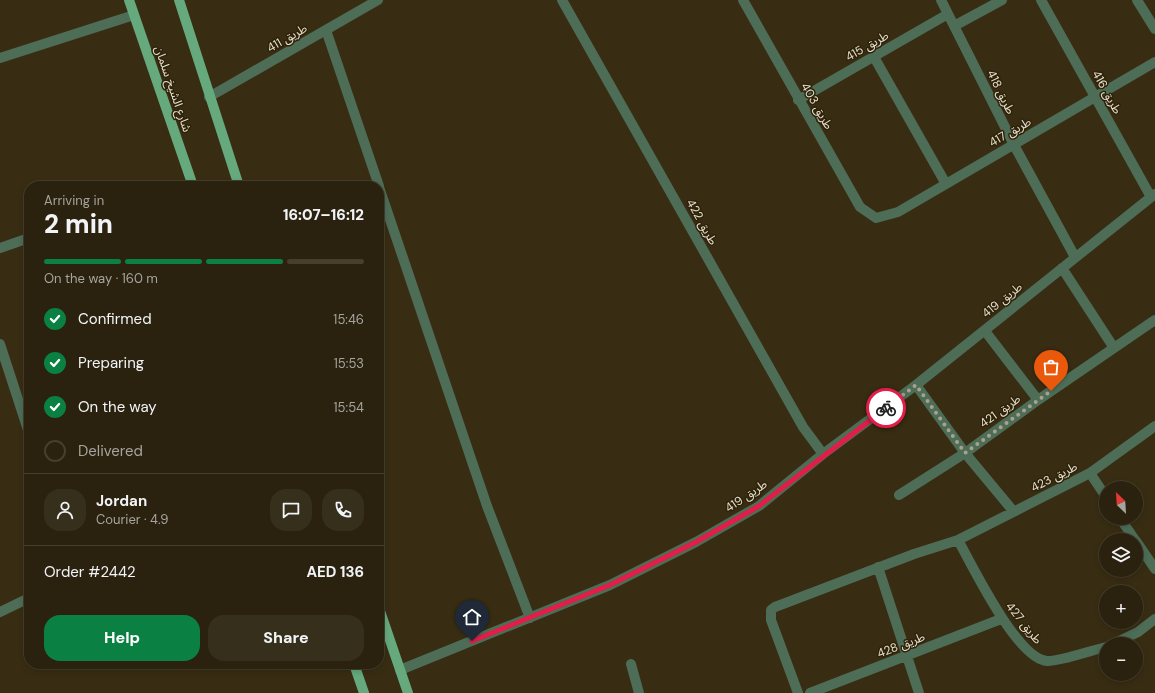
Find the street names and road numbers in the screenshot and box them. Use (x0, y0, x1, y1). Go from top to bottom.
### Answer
street label: طريق 411 (264, 20, 310, 56)
street label: طريق 415 (842, 27, 892, 65)
street label: شارع الشيخ سلمان (150, 44, 195, 134)
street label: طريق 418 (983, 67, 1019, 117)
street label: طريق 416 (1088, 67, 1126, 117)
street label: طريق 403 (797, 80, 837, 132)
street label: طريق 417 (986, 113, 1034, 151)
street label: طريق 422 (683, 196, 721, 248)
street label: طريق 419 (978, 279, 1026, 321)
street label: طريق 421 (976, 391, 1024, 431)
street label: طريق 423 (1028, 458, 1080, 496)
street label: طريق 419 (722, 476, 770, 516)
street label: طريق 427 (1002, 599, 1046, 647)
street label: طريق 428 (875, 629, 927, 661)

